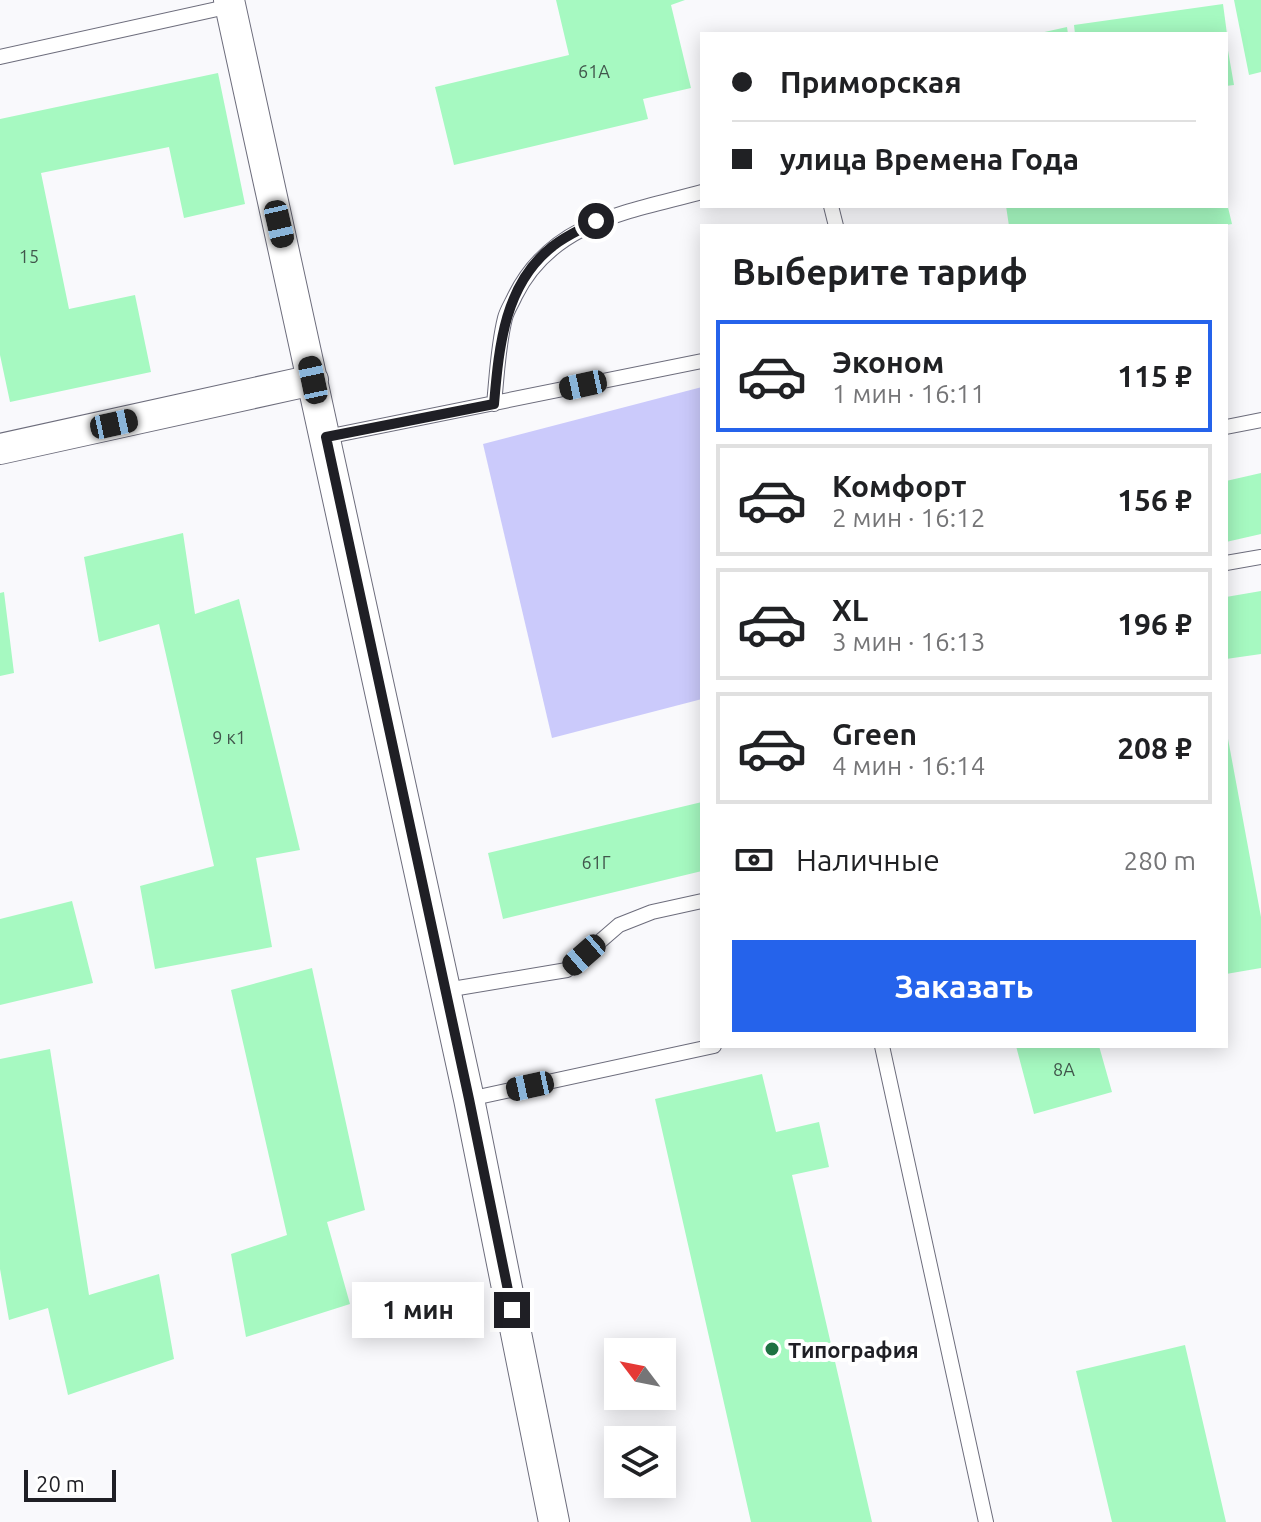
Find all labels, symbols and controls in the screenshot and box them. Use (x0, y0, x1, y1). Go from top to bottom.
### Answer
house number: 61А (578, 61, 610, 81)
text: Приморская (780, 65, 962, 99)
text: улица Времена Года (780, 142, 1079, 176)
car (262, 198, 296, 250)
route start (578, 203, 614, 239)
house number: 15 (19, 246, 39, 266)
text: Выберите тариф (732, 251, 1028, 292)
icon: car (736, 340, 808, 412)
text: Эконом (832, 345, 944, 379)
car (296, 354, 330, 406)
text: 115 ₽ (1117, 359, 1192, 393)
car (557, 368, 609, 402)
text: 1 мин · 16:11 (832, 379, 985, 408)
car (88, 407, 140, 441)
icon: car (736, 464, 808, 536)
text: Комфорт (832, 469, 966, 503)
text: 156 ₽ (1117, 483, 1192, 517)
text: 2 мин · 16:12 (832, 503, 985, 532)
icon: car (736, 588, 808, 660)
text: XL (832, 593, 868, 627)
text: 196 ₽ (1117, 607, 1192, 641)
text: 3 мин · 16:13 (832, 627, 985, 656)
icon: car (736, 712, 808, 784)
text: Green (832, 717, 917, 751)
house number: 9 к1 (212, 727, 246, 747)
text: 208 ₽ (1117, 731, 1192, 765)
text: 4 мин · 16:14 (832, 751, 985, 780)
icon: cash (732, 838, 776, 882)
text: Наличные (796, 843, 940, 877)
text: 280 m (1124, 846, 1196, 875)
house number: 61Г (581, 852, 611, 872)
car (558, 930, 610, 980)
button: Заказать (732, 940, 1196, 1032)
house number: 8А (1053, 1059, 1075, 1079)
car (504, 1069, 556, 1103)
callout: 1 мин (352, 1282, 484, 1338)
route end (494, 1292, 530, 1328)
text: 1 мин (382, 1295, 454, 1324)
place label: Типография (788, 1337, 919, 1362)
north arrow (604, 1338, 676, 1410)
map controls (604, 1338, 676, 1498)
marker: Типография (763, 1340, 781, 1358)
button: layers (604, 1426, 676, 1498)
scale bar (24, 1466, 116, 1502)
text: 20 m (36, 1471, 85, 1496)

